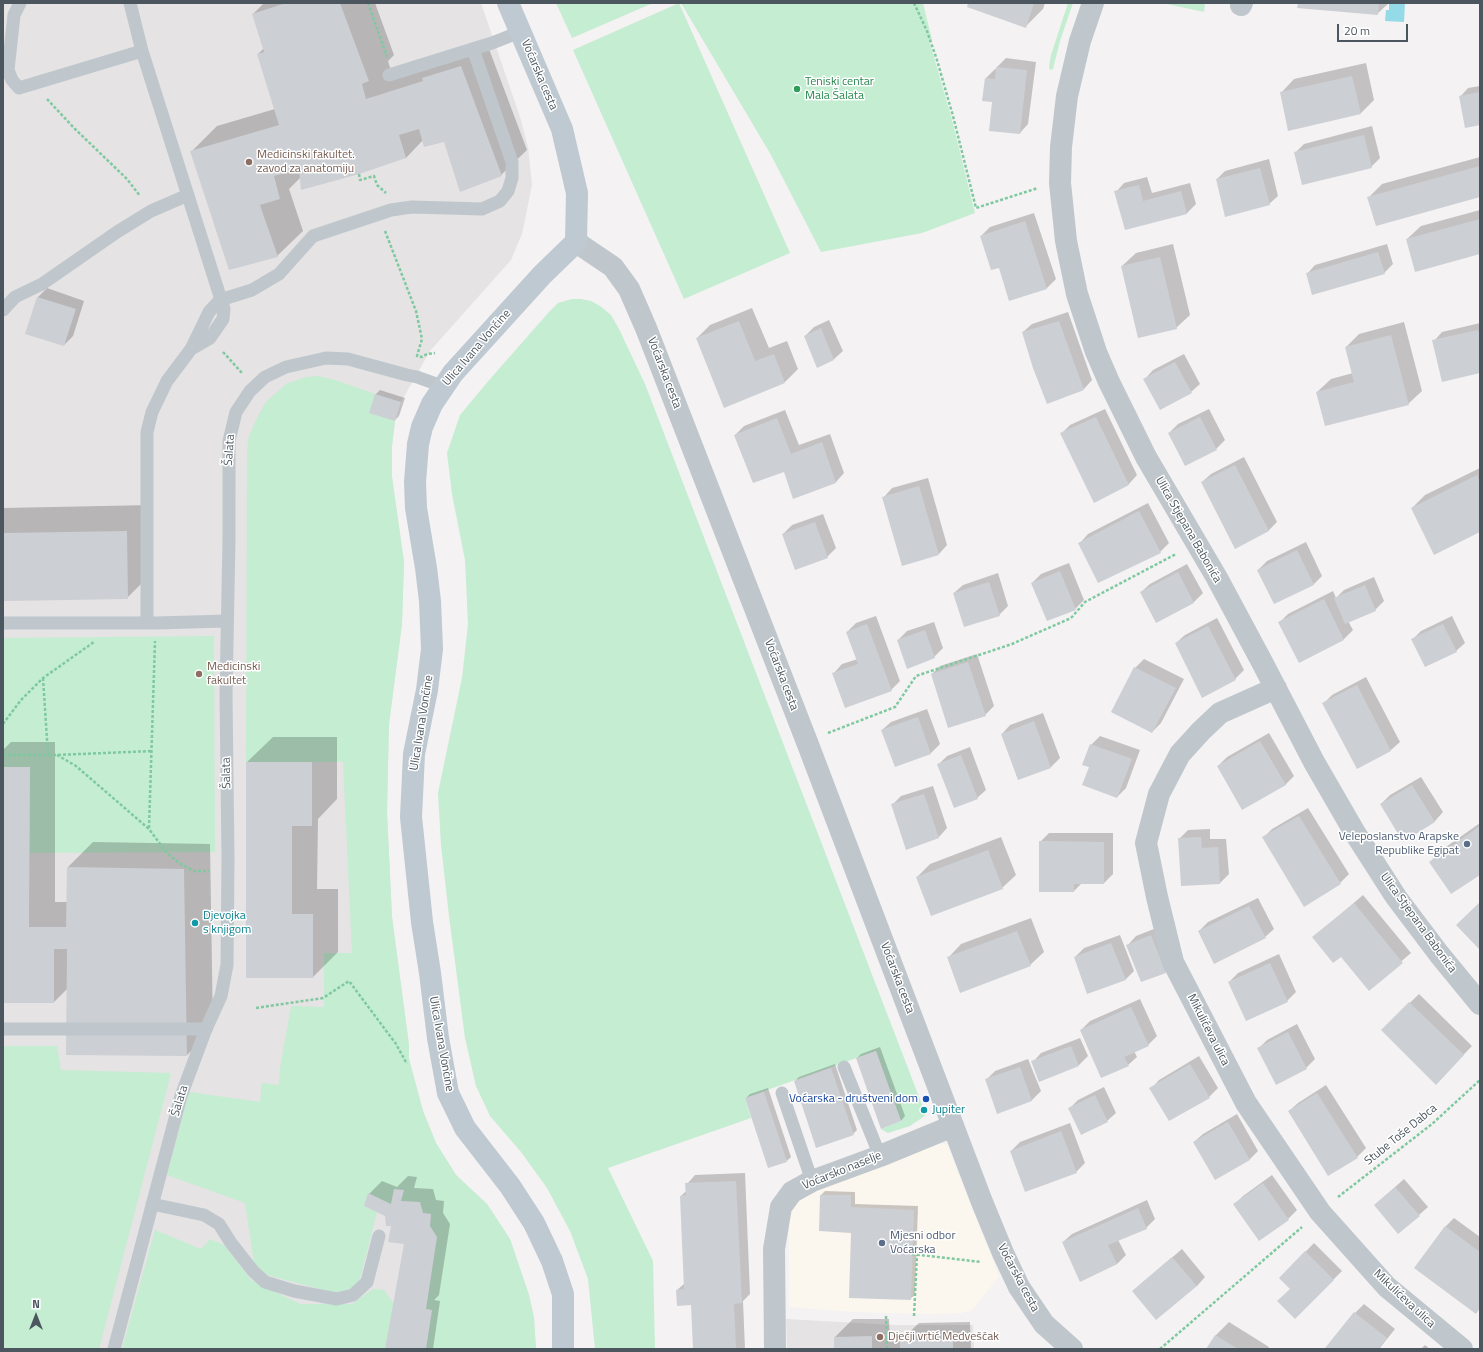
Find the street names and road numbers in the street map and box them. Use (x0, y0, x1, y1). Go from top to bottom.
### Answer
street label: Voćarska cesta (518, 38, 560, 112)
street label: Ulica Ivana Vončine (440, 307, 514, 389)
street label: Voćarska cesta (644, 335, 684, 411)
street label: Šalata (222, 434, 238, 466)
street label: Ulica Stjepana Babonića (1152, 474, 1224, 586)
street label: Voćarska cesta (761, 637, 801, 713)
street label: Ulica Ivana Vončine (407, 674, 437, 772)
street label: Šalata (220, 757, 234, 789)
street label: Ulica Stjepana Babonića (1377, 870, 1459, 976)
street label: Voćarska cesta (877, 940, 917, 1016)
street label: Mikulićeva ulica (1184, 992, 1232, 1068)
street label: Ulica Ivana Vončine (426, 995, 456, 1093)
street label: Šalata (169, 1084, 191, 1118)
street label: Stube Toše Dabca (1362, 1101, 1440, 1169)
street label: Voćarsko naselje (800, 1149, 884, 1193)
street label: Voćarska cesta (994, 1241, 1042, 1315)
street label: Mikulićeva ulica (1370, 1267, 1438, 1331)

